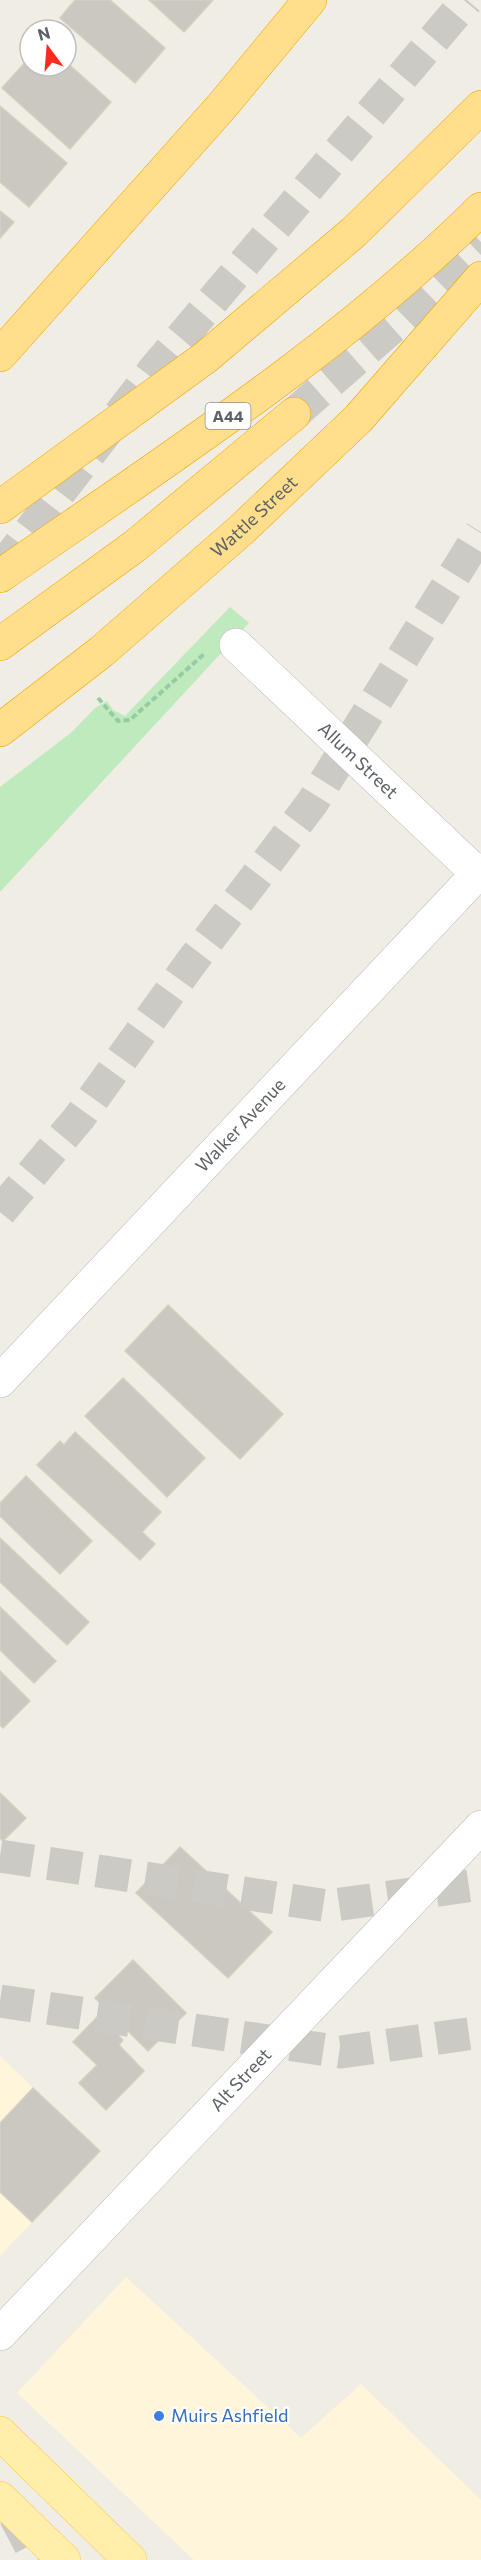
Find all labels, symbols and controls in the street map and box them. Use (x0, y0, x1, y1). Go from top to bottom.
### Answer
north arrow (18, 18, 78, 78)
text: N (35, 22, 52, 44)
road number: A44 (206, 403, 250, 429)
street label: Wattle Street (206, 471, 301, 561)
street label: Allum Street (314, 717, 403, 803)
street label: Walker Avenue (190, 1073, 289, 1176)
street label: Alt Street (205, 2043, 275, 2116)
place label: Muirs Ashfield (171, 2404, 289, 2426)
marker: Muirs Ashfield (152, 2409, 166, 2423)

